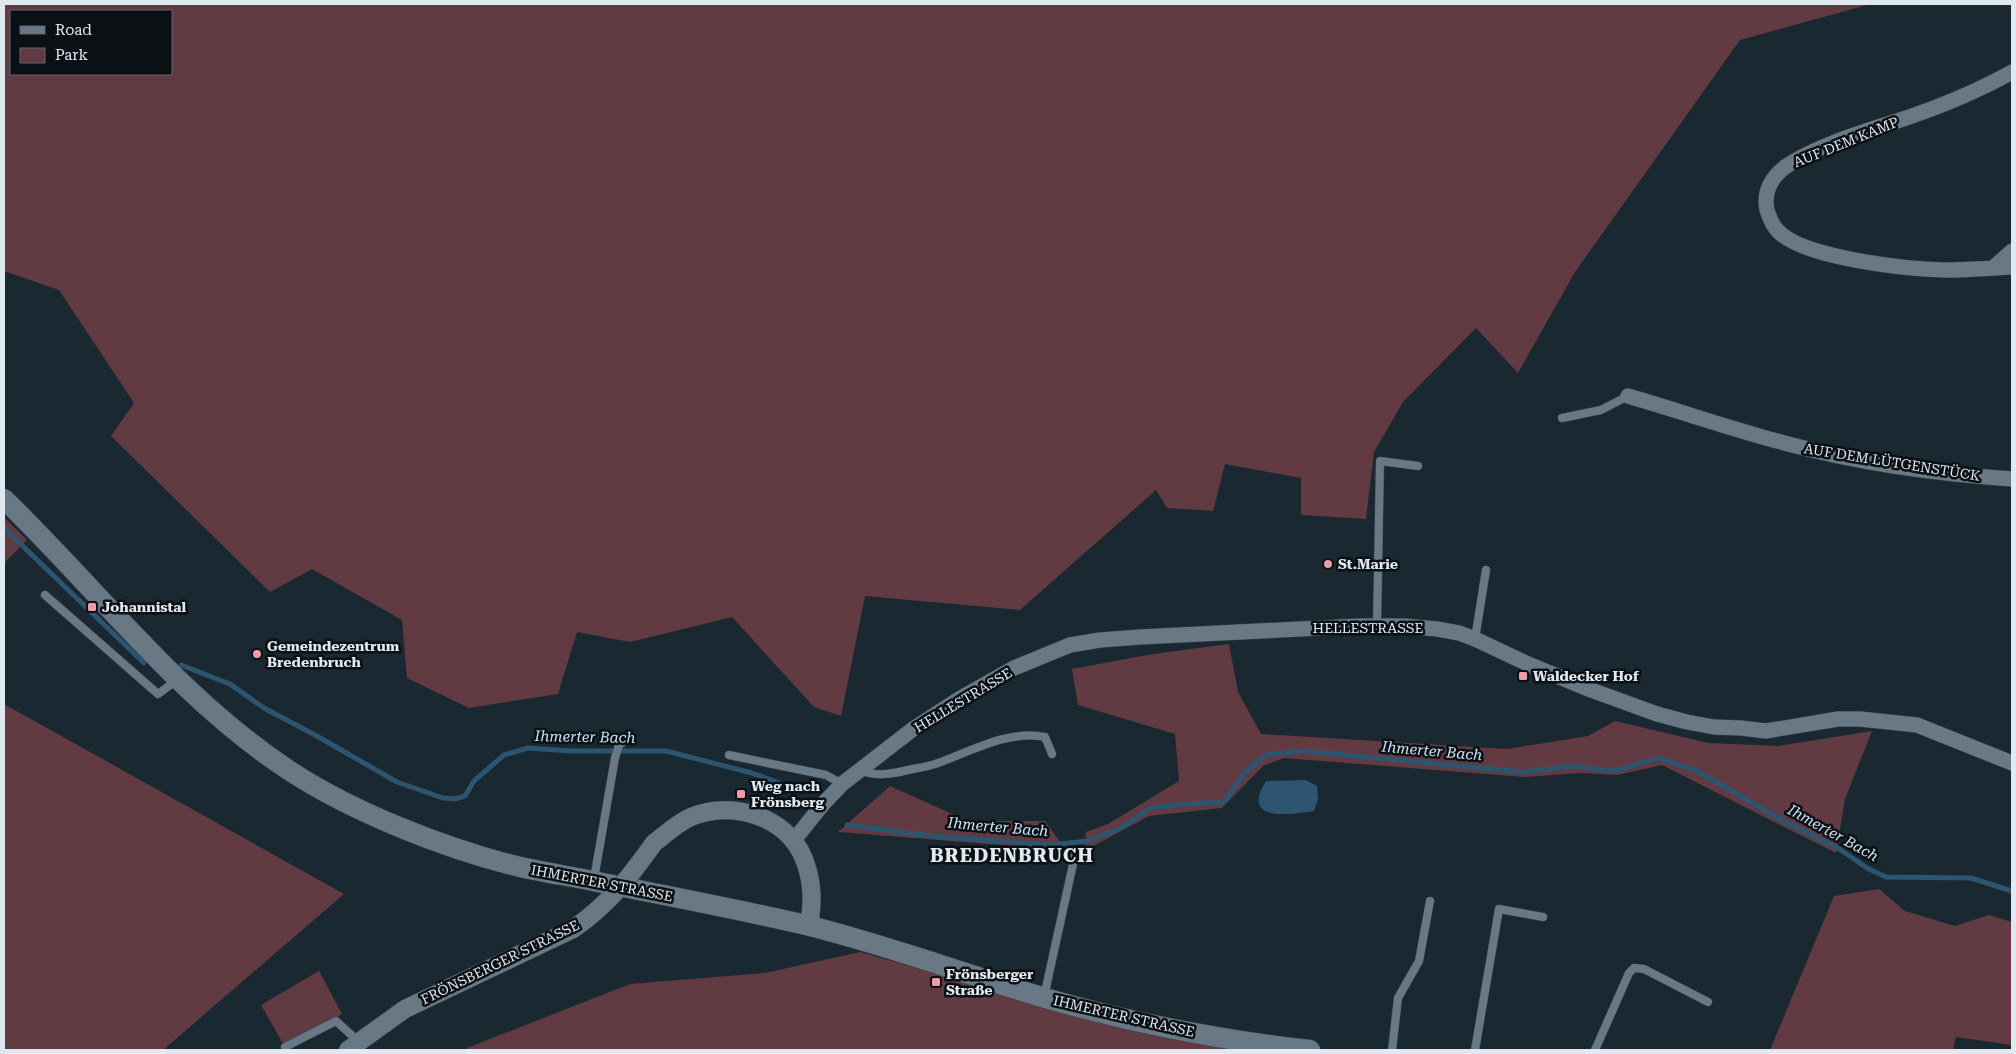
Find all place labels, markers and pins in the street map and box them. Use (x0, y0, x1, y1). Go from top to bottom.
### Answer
place label: St.Marie (1338, 556, 1398, 572)
marker: St.Marie (1322, 558, 1334, 570)
place label: Johannistal (102, 599, 186, 615)
marker: Johannistal (86, 601, 98, 613)
place label: Gemeindezentrum Bredenbruch (267, 638, 400, 670)
marker: Gemeindezentrum Bredenbruch (251, 648, 263, 660)
place label: Waldecker Hof (1533, 668, 1640, 684)
marker: Waldecker Hof (1517, 670, 1529, 682)
place label: Weg nach Frönsberg (751, 778, 824, 810)
marker: Weg nach Frönsberg (735, 788, 747, 800)
place label: Frönsberger Straße (946, 966, 1034, 998)
marker: Frönsberger Straße (930, 976, 942, 988)

